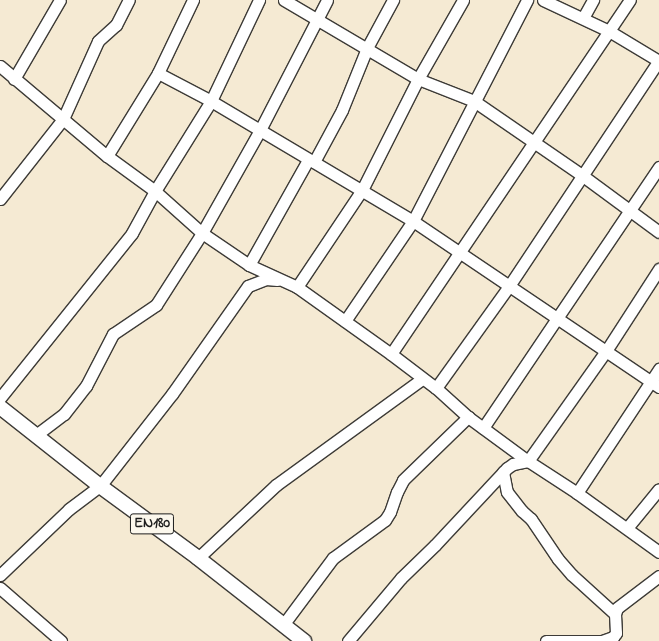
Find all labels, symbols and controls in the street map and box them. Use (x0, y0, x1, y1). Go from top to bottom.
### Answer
road number: EN180 (129, 511, 175, 537)

